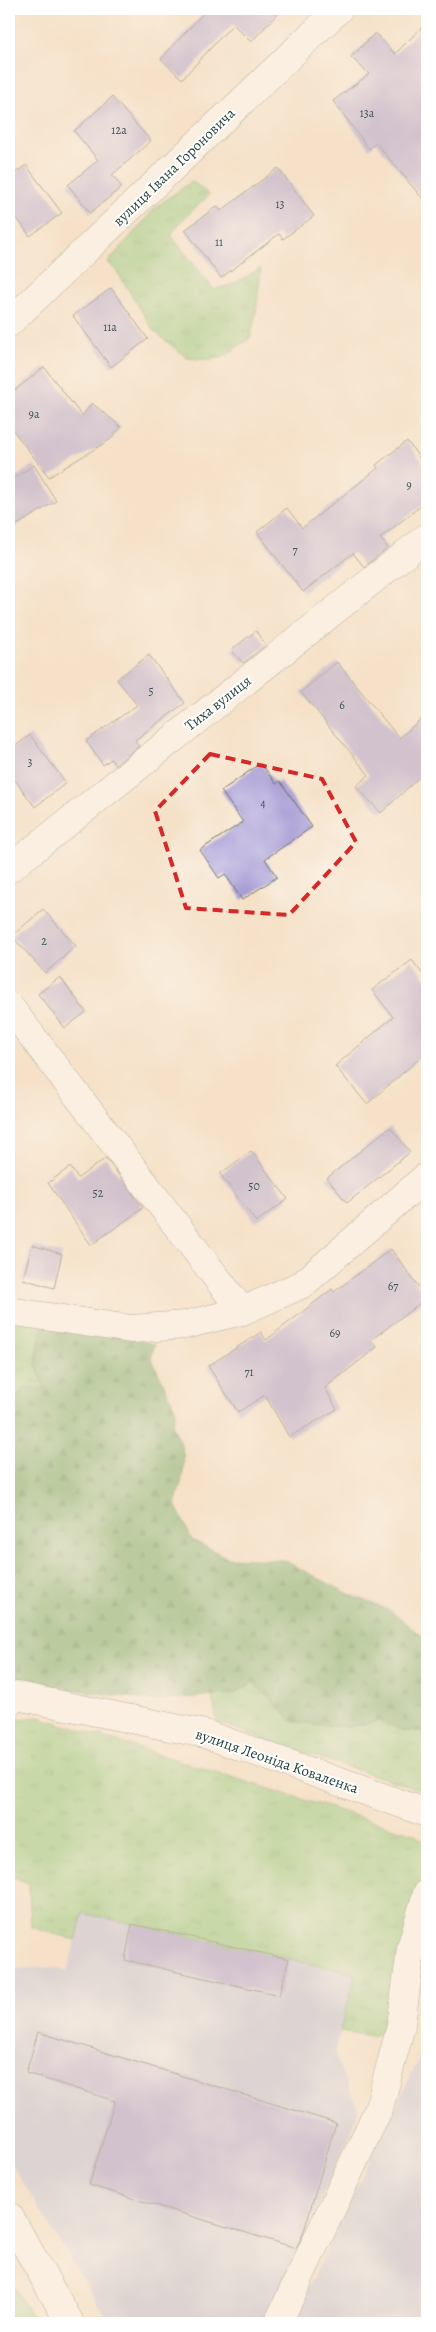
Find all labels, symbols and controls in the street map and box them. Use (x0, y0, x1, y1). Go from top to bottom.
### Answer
street label: вулиця Івана Гороновича (109, 103, 239, 231)
house number: 13а (360, 105, 375, 121)
house number: 12а (111, 122, 127, 138)
house number: 13 (275, 196, 285, 212)
house number: 11 (215, 234, 223, 250)
house number: 11а (103, 319, 117, 335)
house number: 9а (29, 406, 40, 422)
house number: 9 (406, 477, 412, 493)
house number: 7 (292, 542, 298, 558)
street label: Тиха вулиця (181, 671, 255, 735)
house number: 5 (148, 683, 154, 699)
house number: 6 (339, 697, 345, 713)
house number: 3 (28, 754, 33, 770)
house number: 4 (260, 795, 266, 811)
house number: 2 (41, 933, 47, 949)
house number: 50 (248, 1178, 260, 1194)
house number: 52 (93, 1185, 104, 1201)
house number: 67 (388, 1278, 399, 1294)
house number: 69 (329, 1325, 341, 1341)
house number: 71 (244, 1364, 254, 1380)
street label: вулиця Леоніда Коваленка (193, 1724, 361, 1798)

